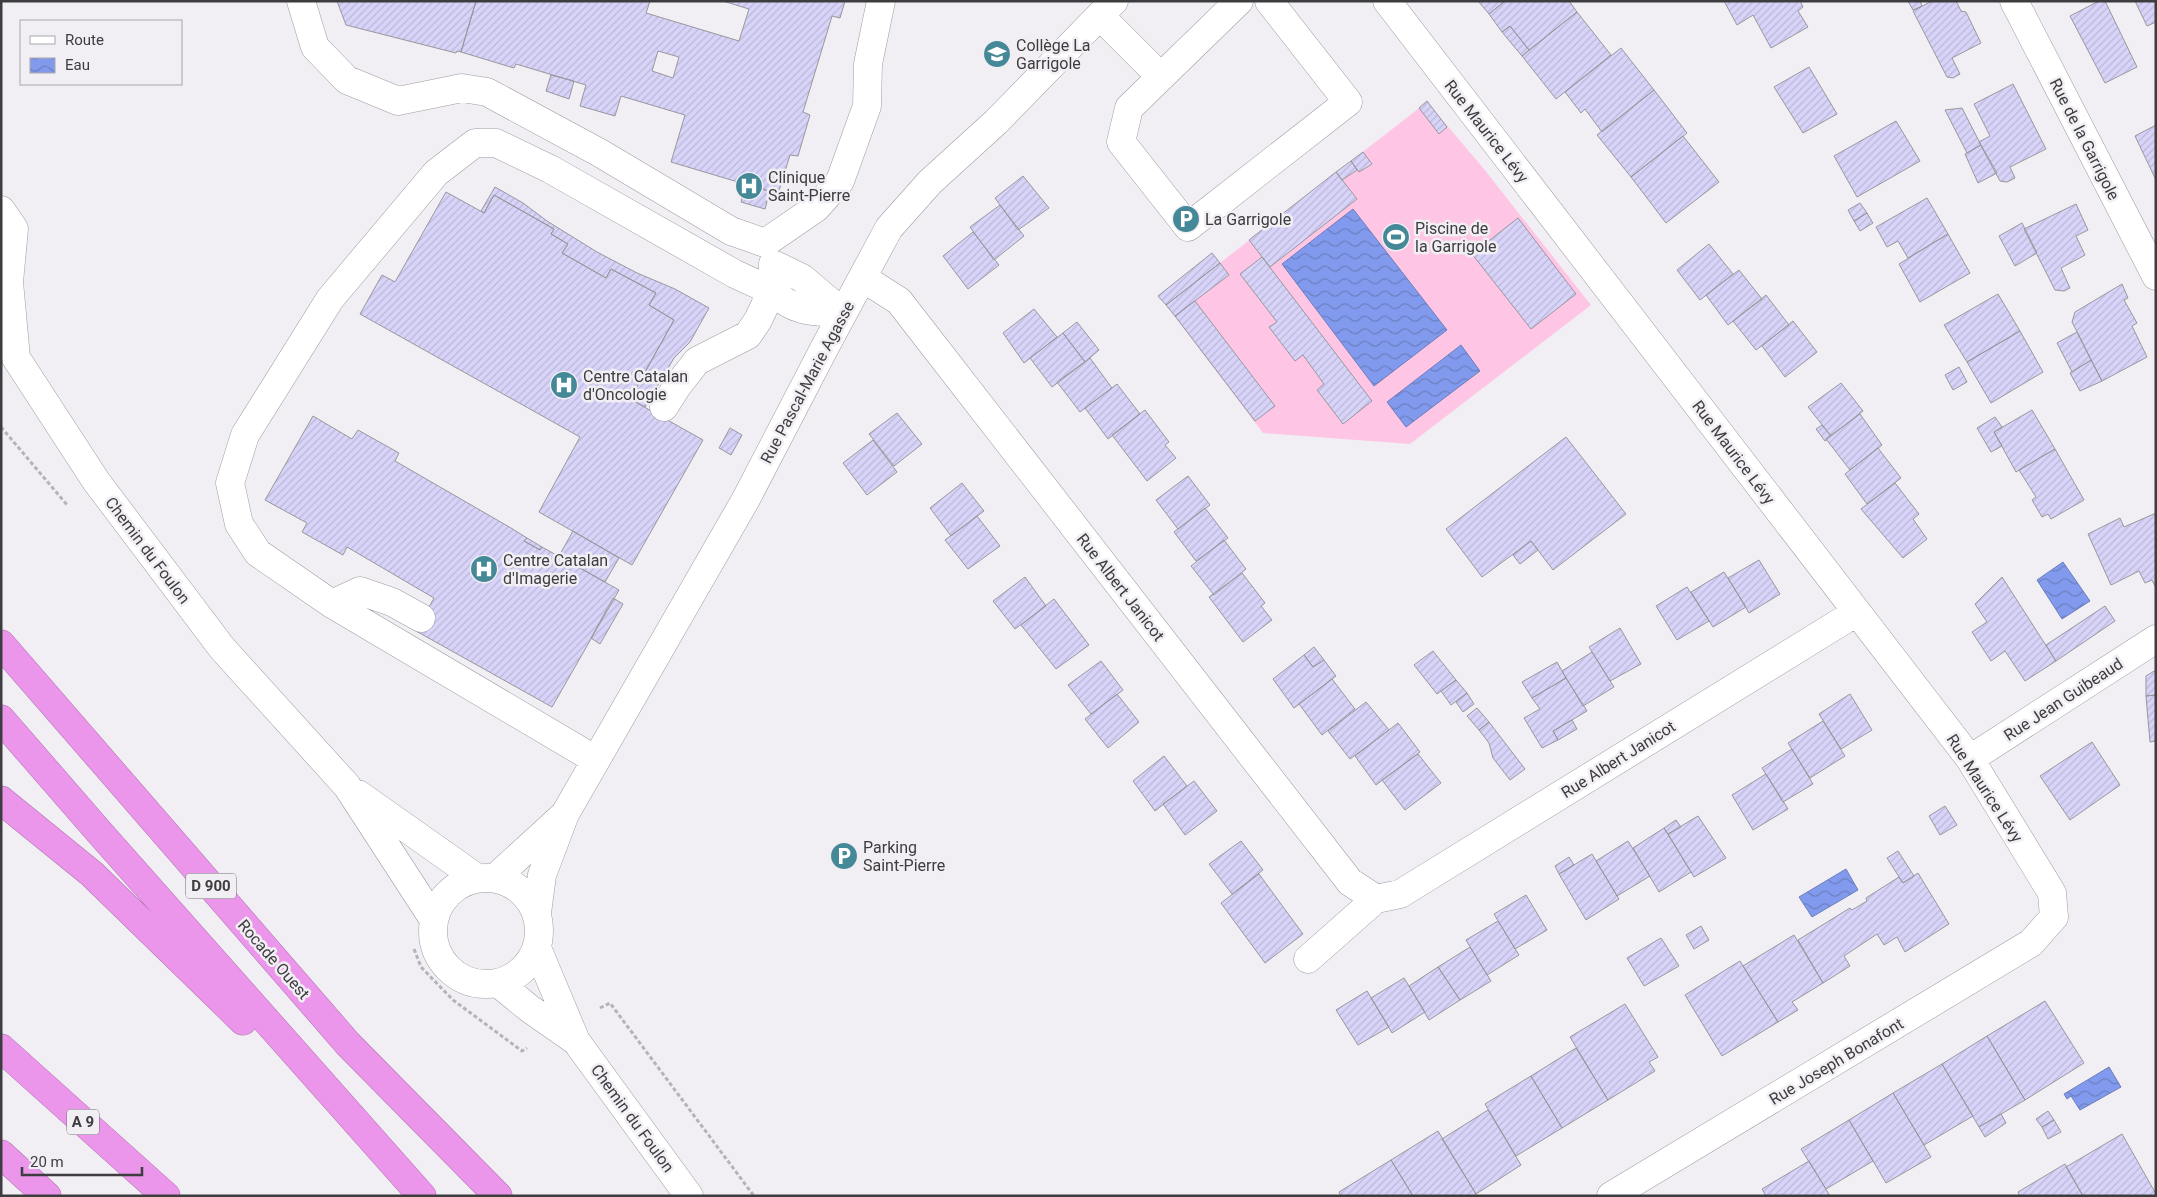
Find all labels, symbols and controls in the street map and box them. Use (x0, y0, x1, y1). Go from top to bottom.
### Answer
legend (20, 20, 182, 85)
text: Route (65, 31, 104, 49)
place label: Collège La Garrigole (1016, 36, 1091, 73)
school or university icon: Collège La Garrigole (982, 39, 1012, 69)
text: Eau (65, 56, 90, 74)
street label: Rue de la Garrigole (2046, 75, 2123, 203)
street label: Rue Maurice Lévy (1441, 76, 1533, 187)
place label: Clinique Saint-Pierre (768, 168, 850, 205)
hospital icon: Clinique Saint-Pierre (734, 171, 764, 201)
parking icon: La Garrigole (1171, 204, 1201, 234)
place label: La Garrigole (1205, 210, 1291, 229)
place label: Piscine de la Garrigole (1415, 219, 1496, 256)
sports icon: Piscine de la Garrigole (1381, 222, 1411, 252)
street label: Rue Pascal-Marie Agasse (757, 298, 858, 467)
place label: Centre Catalan d'Oncologie (583, 367, 688, 404)
hospital icon: Centre Catalan d'Oncologie (549, 370, 579, 400)
street label: Rue Maurice Lévy (1688, 397, 1779, 508)
street label: Chemin du Foulon (101, 493, 194, 607)
street label: Rue Albert Janicot (1073, 530, 1168, 645)
place label: Centre Catalan d'Imagerie (503, 551, 608, 588)
hospital icon: Centre Catalan d'Imagerie (469, 554, 499, 584)
street label: Rue Jean Guibeaud (2000, 654, 2126, 745)
street label: Rue Albert Janicot (1558, 717, 1679, 802)
street label: Rue Maurice Lévy (1943, 731, 2027, 846)
place label: Parking Saint-Pierre (863, 838, 945, 875)
parking icon: Parking Saint-Pierre (829, 841, 859, 871)
road number: D 900 (186, 874, 236, 898)
street label: Rocade Ouest (234, 916, 313, 1003)
street label: Rue Joseph Bonafont (1766, 1014, 1907, 1109)
street label: Chemin du Foulon (587, 1061, 678, 1176)
road number: A 9 (67, 1110, 99, 1134)
scale bar (22, 1144, 142, 1176)
text: 20 m (30, 1153, 64, 1171)

